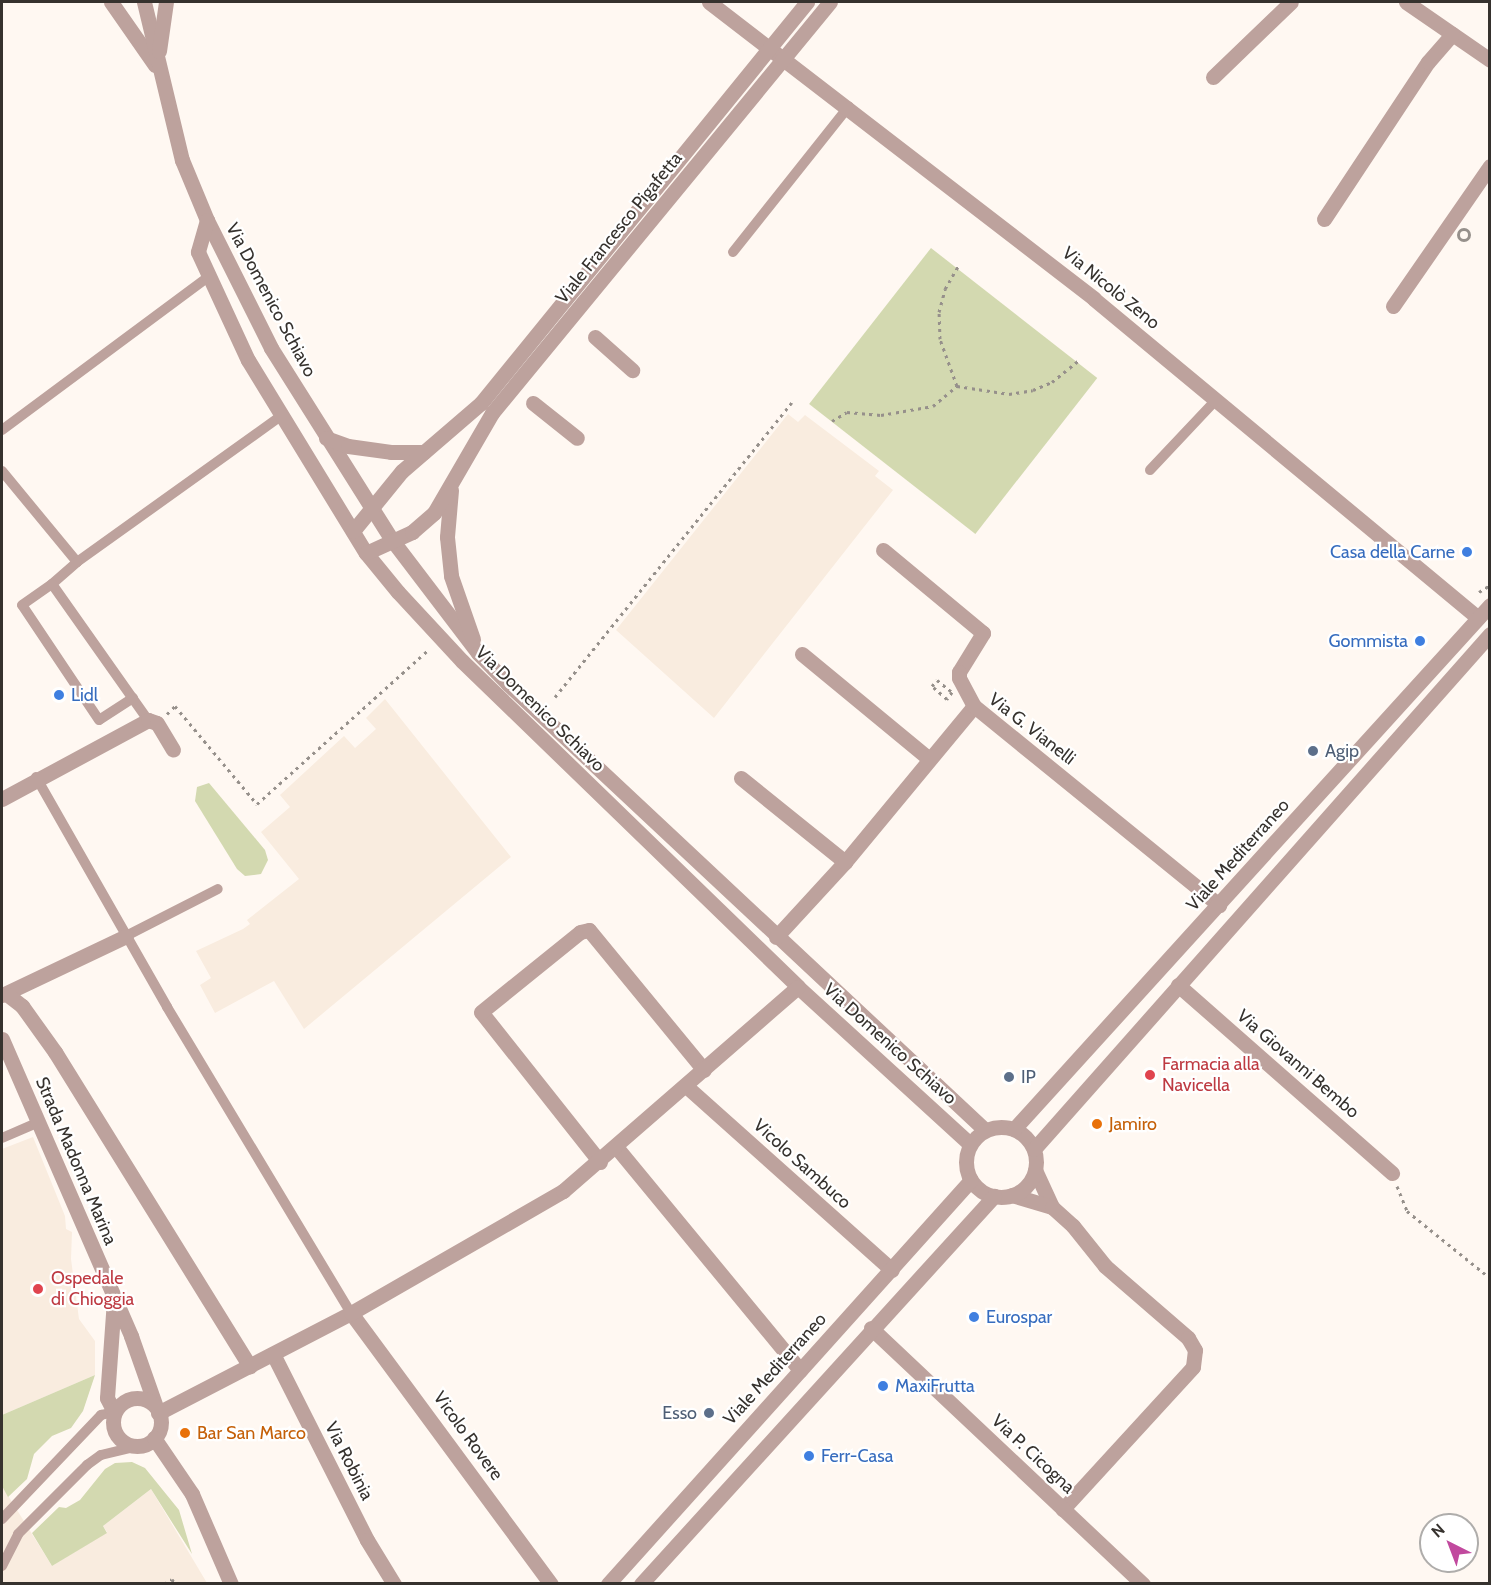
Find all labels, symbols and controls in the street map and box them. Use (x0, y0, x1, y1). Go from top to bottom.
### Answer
street label: Viale Francesco Pigafetta (551, 148, 687, 308)
street label: Via Domenico Schiavo (221, 219, 321, 381)
street label: Via Nicolò Zeno (1058, 242, 1164, 334)
place label: Casa della Carne (1330, 541, 1455, 563)
marker: Casa della Carne (1460, 545, 1474, 559)
place label: Gommista (1329, 630, 1408, 652)
marker: Gommista (1413, 634, 1427, 648)
street label: Via Domenico Schiavo (471, 642, 609, 776)
place label: Lidl (71, 684, 98, 706)
marker: Lidl (52, 688, 66, 702)
street label: Via G. Vianelli (984, 688, 1080, 770)
place label: Agip (1325, 740, 1359, 762)
marker: Agip (1306, 744, 1320, 758)
street label: Viale Mediterraneo (1182, 795, 1294, 915)
street label: Via Domenico Schiavo (819, 979, 961, 1109)
street label: Via Giovanni Bembo (1232, 1005, 1364, 1123)
place label: Farmacia alla Navicella (1162, 1054, 1260, 1096)
place label: IP (1021, 1066, 1036, 1088)
marker: Farmacia alla Navicella (1143, 1068, 1157, 1082)
marker: IP (1002, 1070, 1016, 1084)
street label: Strada Madonna Marina (31, 1074, 121, 1248)
place label: Jamiro (1109, 1113, 1157, 1135)
street label: Vicolo Sambuco (749, 1115, 855, 1213)
marker: Jamiro (1090, 1117, 1104, 1131)
place label: Ospedale di Chioggia (51, 1268, 134, 1310)
marker: Ospedale di Chioggia (29, 1280, 47, 1298)
place label: Eurospar (986, 1306, 1052, 1328)
street label: Viale Mediterraneo (719, 1309, 831, 1429)
marker: Eurospar (967, 1310, 981, 1324)
place label: MaxiFrutta (895, 1375, 975, 1397)
marker: MaxiFrutta (876, 1379, 890, 1393)
street label: Vicolo Rovere (429, 1387, 507, 1485)
place label: Esso (662, 1402, 697, 1424)
marker: Esso (702, 1406, 716, 1420)
street label: Via P. Cicogna (987, 1410, 1079, 1498)
street label: Via Robinia (320, 1418, 378, 1504)
place label: Bar San Marco (197, 1422, 306, 1444)
marker: Bar San Marco (178, 1426, 192, 1440)
place label: Ferr-Casa (821, 1445, 893, 1467)
marker: Ferr-Casa (802, 1449, 816, 1463)
north arrow (1419, 1513, 1479, 1573)
text: N (1427, 1520, 1449, 1542)

